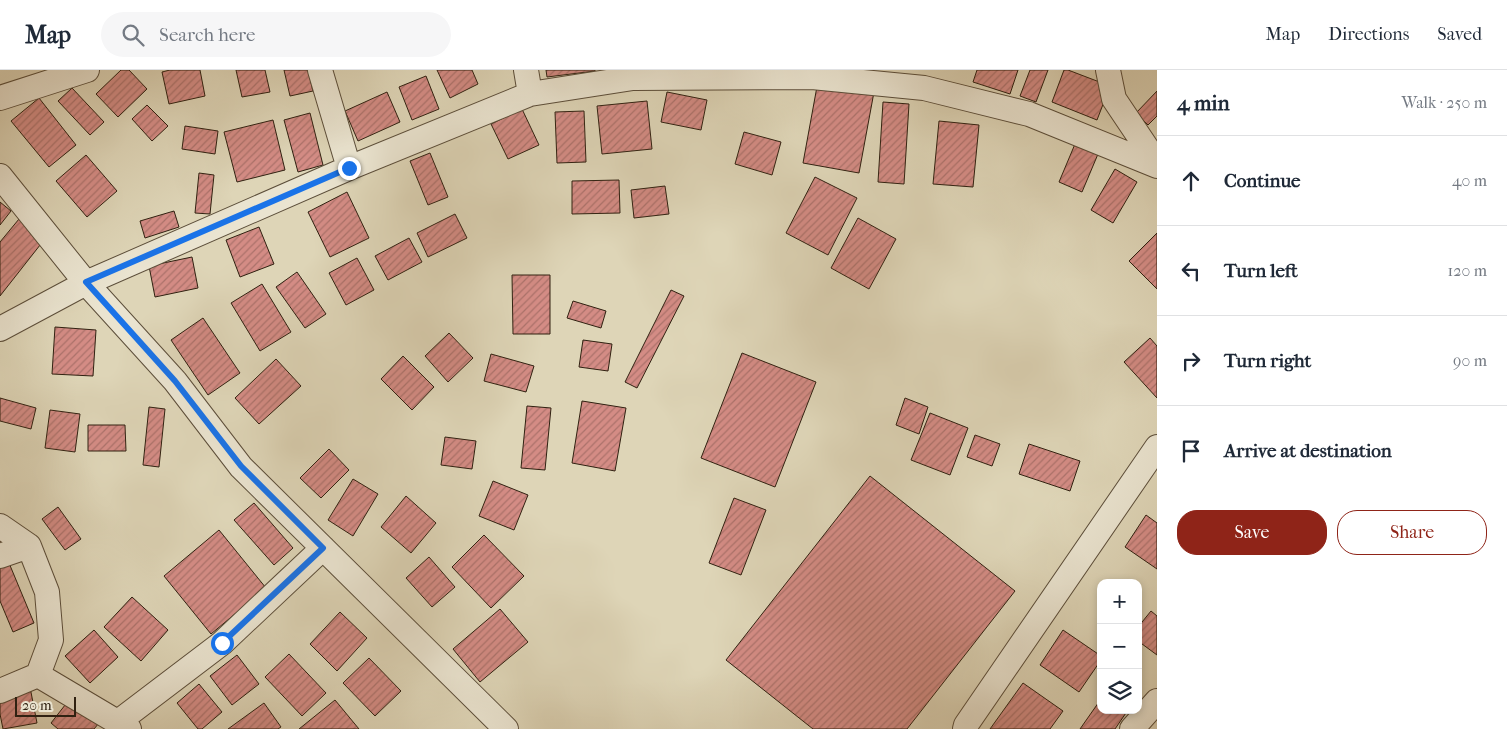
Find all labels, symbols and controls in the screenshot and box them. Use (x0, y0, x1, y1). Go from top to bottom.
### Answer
search box (101, 12, 451, 57)
text: Map (25, 21, 71, 49)
icon: search (119, 21, 147, 49)
text: Search here (159, 24, 255, 46)
text: Map (1266, 24, 1300, 45)
text: Directions (1328, 24, 1409, 45)
text: Saved (1437, 24, 1482, 45)
text: 4 min (1177, 91, 1230, 115)
text: Walk · 250 m (1402, 93, 1487, 112)
route end (338, 157, 361, 180)
icon: ahead (1177, 167, 1205, 195)
text: Continue (1224, 170, 1300, 192)
text: 40 m (1452, 171, 1487, 190)
icon: left (1177, 257, 1205, 285)
text: Turn left (1224, 260, 1298, 282)
text: 120 m (1448, 261, 1487, 280)
icon: right (1177, 347, 1205, 375)
text: Turn right (1224, 350, 1311, 372)
text: 90 m (1453, 351, 1487, 370)
icon: arrive (1177, 437, 1205, 465)
text: Arrive at destination (1224, 440, 1392, 462)
button: Save (1177, 510, 1327, 555)
button: Share (1337, 510, 1487, 555)
map controls (1097, 579, 1142, 714)
button: + (1097, 579, 1142, 624)
button: − (1097, 624, 1142, 669)
route start (211, 632, 234, 655)
button: layers (1097, 669, 1142, 714)
scale bar (15, 694, 76, 717)
text: 20 m (22, 697, 52, 714)

